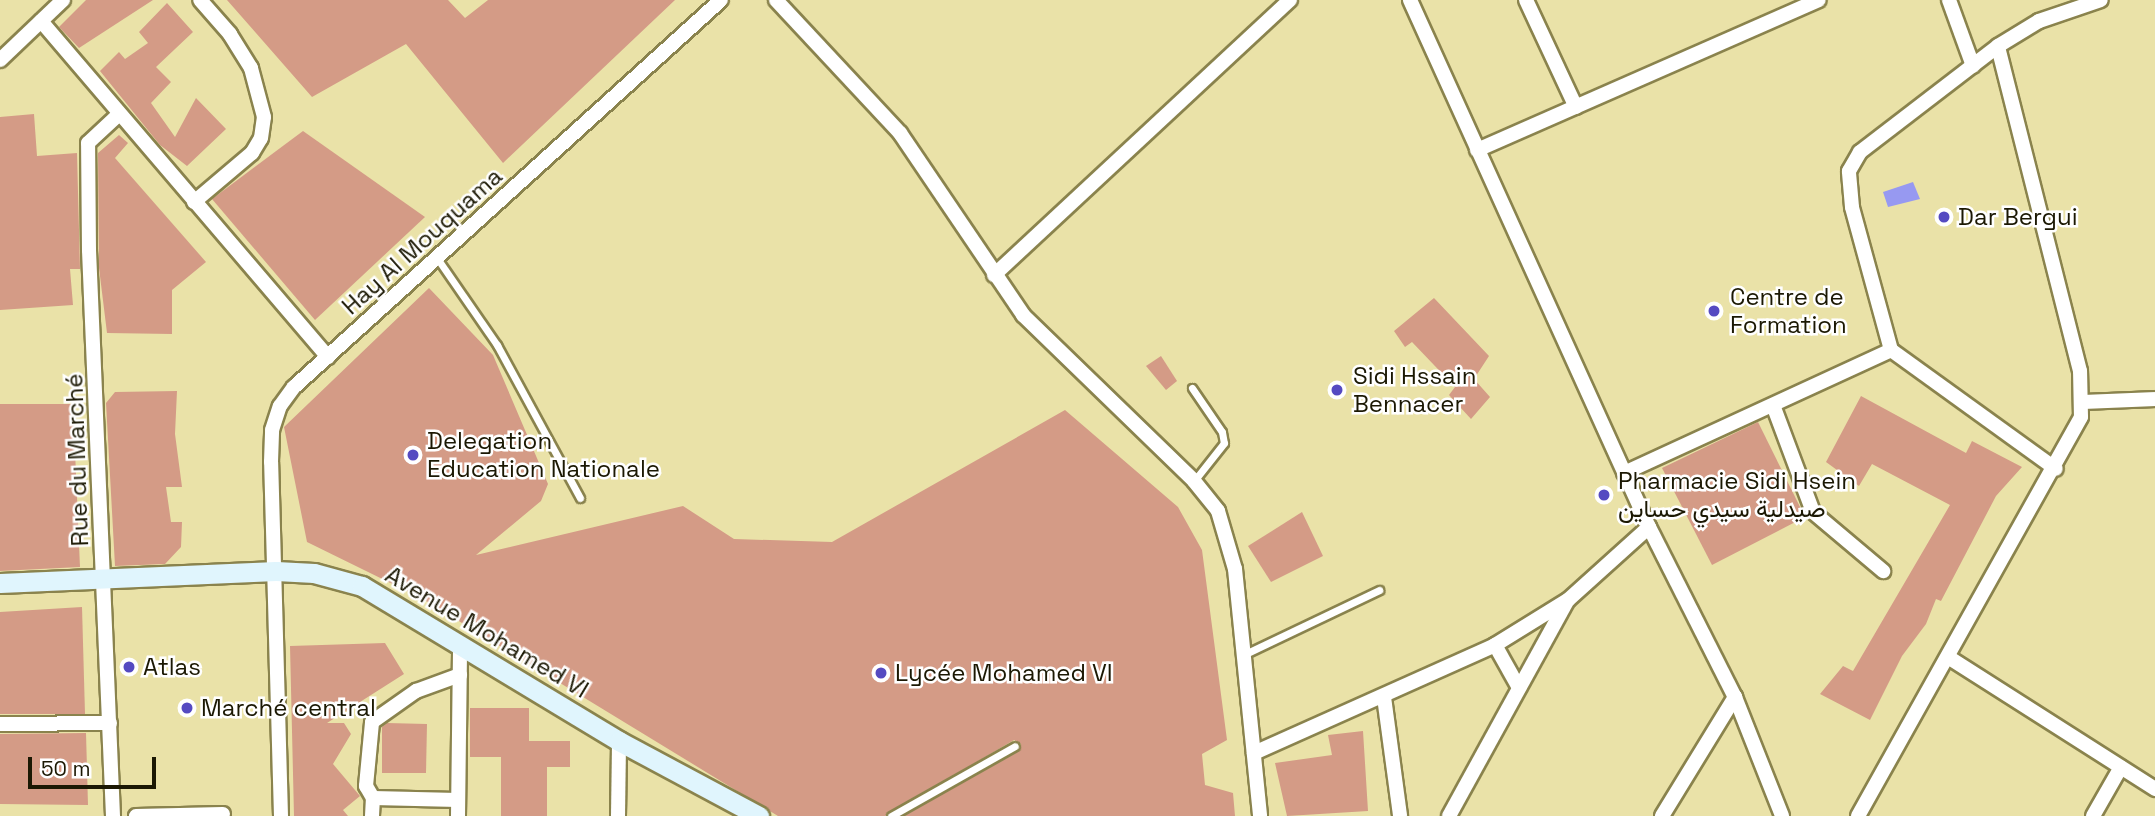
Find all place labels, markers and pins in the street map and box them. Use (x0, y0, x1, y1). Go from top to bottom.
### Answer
place label: Dar Bergui (1958, 203, 2078, 231)
marker: Dar Bergui (1936, 209, 1952, 225)
place label: Centre de Formation (1730, 283, 1847, 339)
marker: Centre de Formation (1704, 301, 1724, 321)
place label: Sidi Hssain Bennacer (1353, 362, 1476, 418)
marker: Sidi Hssain Bennacer (1327, 380, 1347, 400)
place label: Delegation Education Nationale (427, 427, 660, 483)
marker: Delegation Education Nationale (405, 447, 421, 463)
place label: Pharmacie Sidi Hsein صيدلية سيدي حساين (1618, 467, 1856, 523)
marker: Pharmacie Sidi Hsein صيدلية سيدي حساين (1596, 487, 1612, 503)
place label: Atlas (143, 653, 201, 681)
marker: Atlas (121, 659, 137, 675)
place label: Lycée Mohamed VI (895, 659, 1113, 687)
marker: Lycée Mohamed VI (873, 665, 889, 681)
place label: Marché central (201, 694, 376, 722)
marker: Marché central (179, 700, 195, 716)

